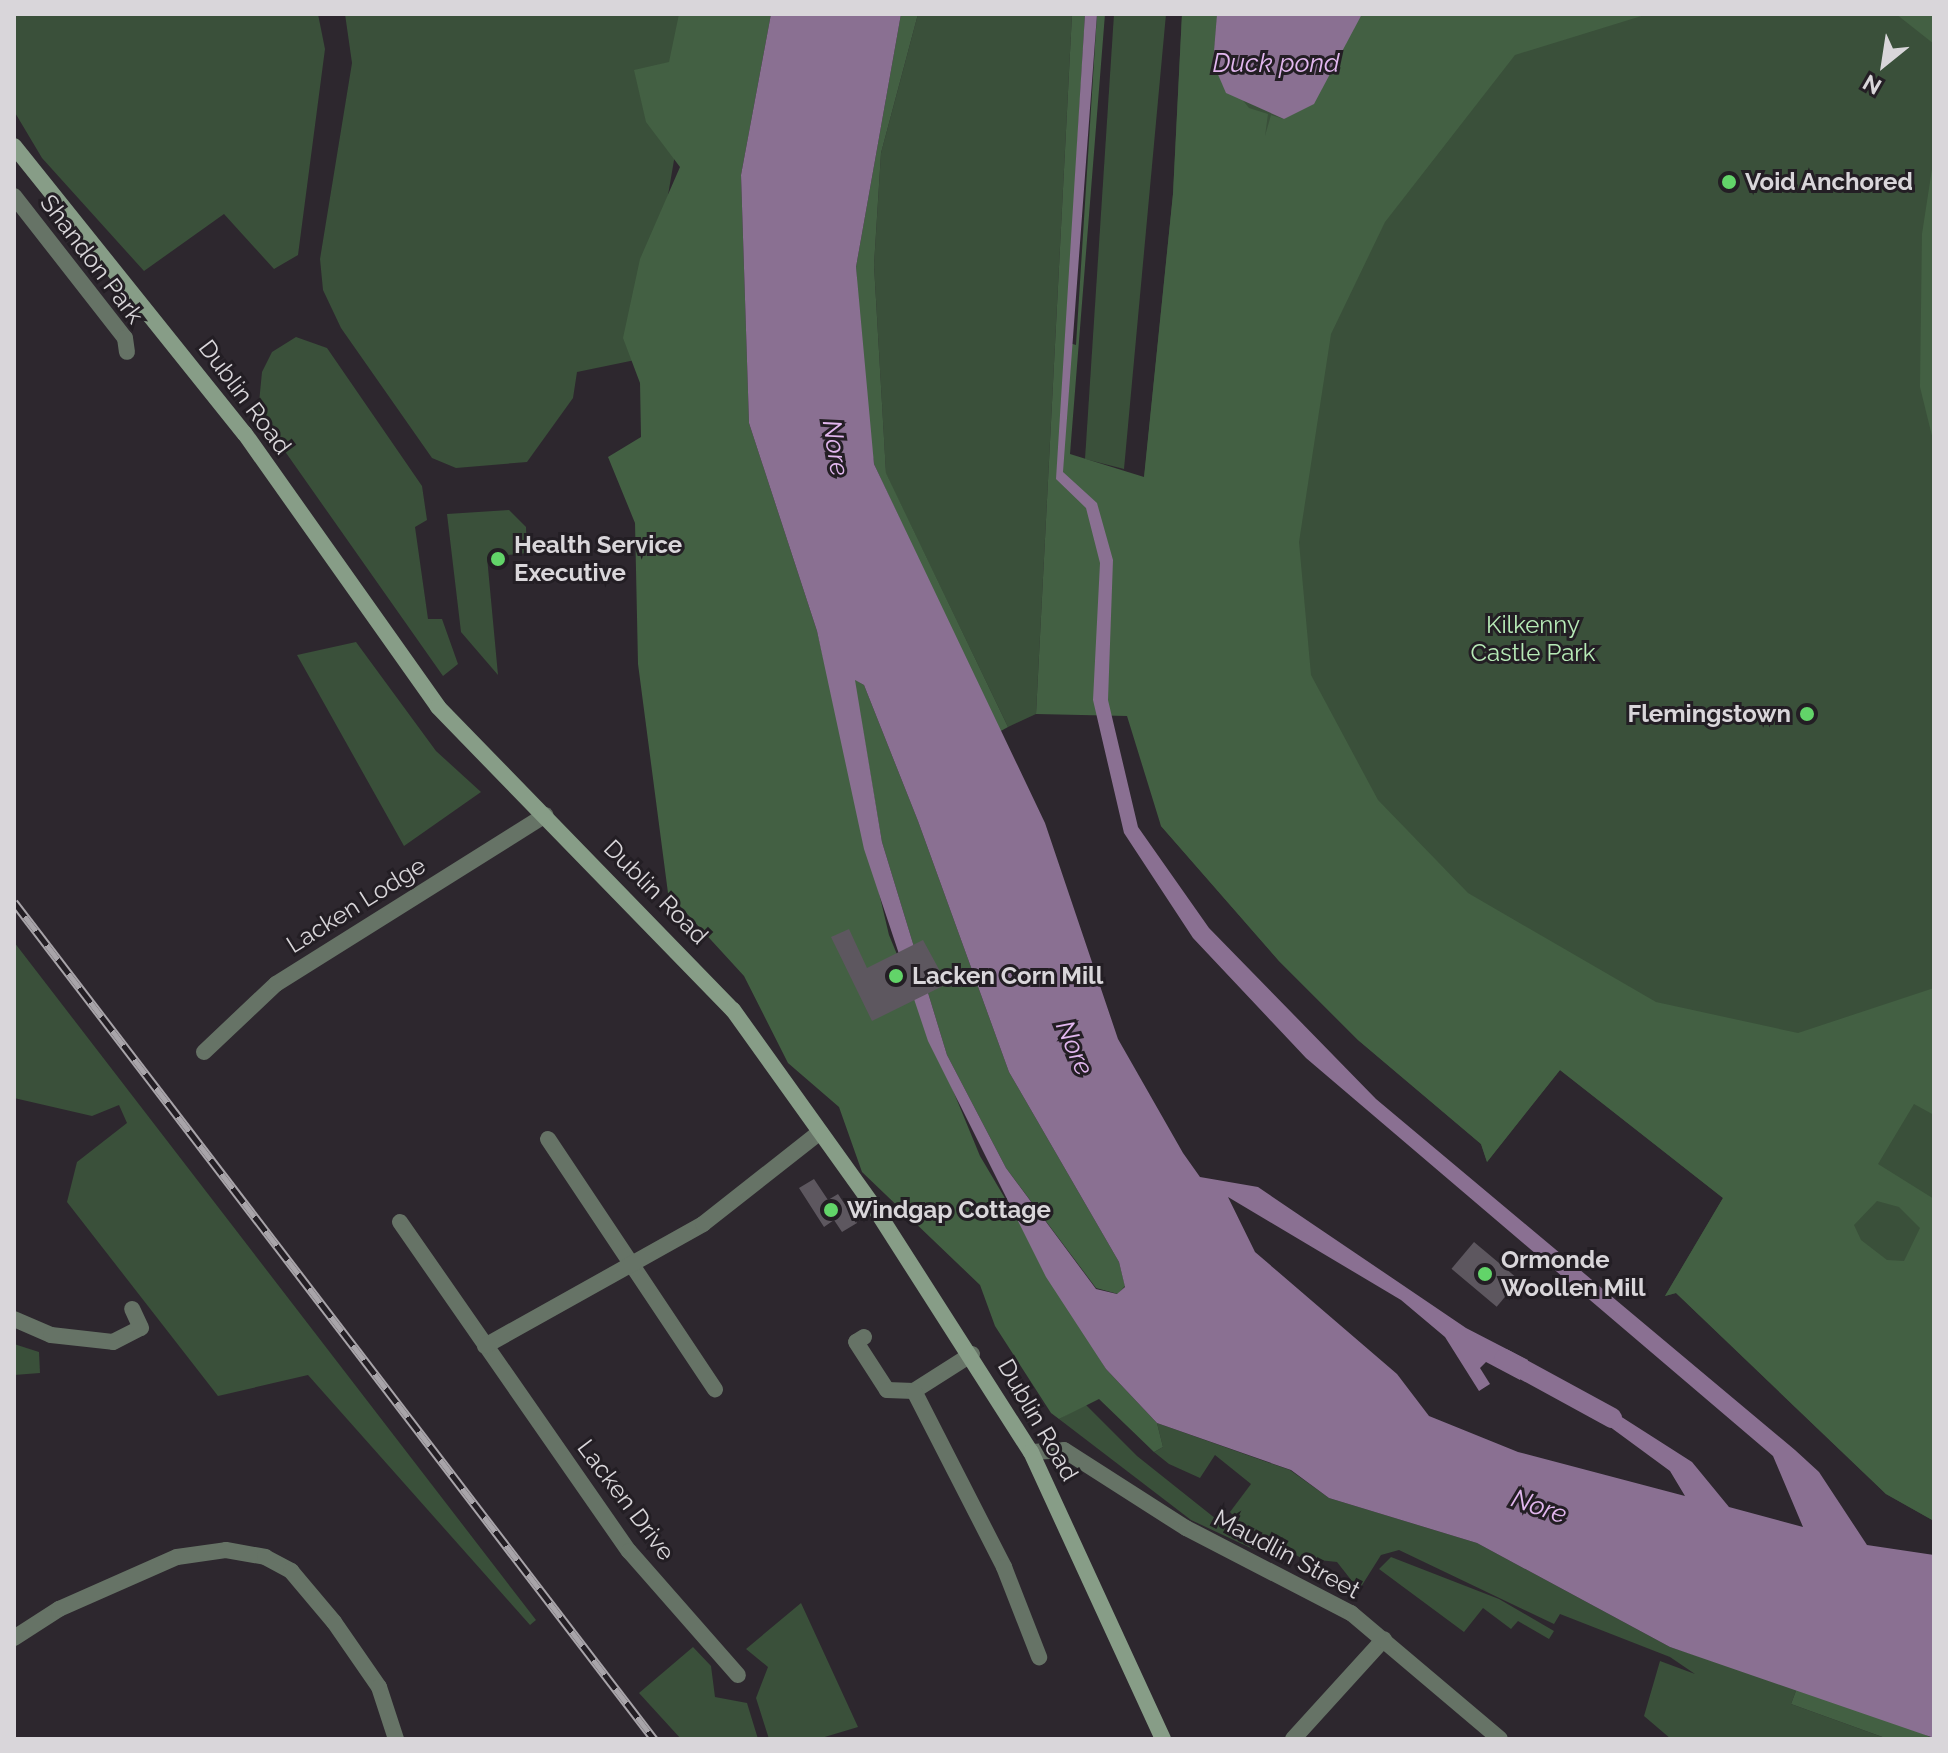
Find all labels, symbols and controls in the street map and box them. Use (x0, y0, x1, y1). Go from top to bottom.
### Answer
north arrow (1844, 24, 1924, 104)
water label: Duck pond (1212, 48, 1340, 80)
text: N (1858, 69, 1886, 100)
place label: Void Anchored (1745, 168, 1914, 196)
marker: Void Anchored (1720, 173, 1738, 191)
street label: Shandon Park (34, 189, 150, 329)
street label: Dublin Road (193, 334, 297, 460)
water label: Nore (815, 418, 855, 478)
place label: Health Service Executive (514, 531, 682, 587)
marker: Health Service Executive (489, 550, 507, 568)
park label: Kilkenny Castle Park (1471, 611, 1595, 667)
place label: Flemingstown (1627, 700, 1791, 728)
marker: Flemingstown (1798, 705, 1816, 723)
street label: Dublin Road (598, 834, 714, 950)
street label: Lacken Lodge (281, 851, 431, 959)
place label: Lacken Corn Mill (912, 962, 1103, 990)
marker: Lacken Corn Mill (887, 967, 905, 985)
water label: Nore (1049, 1016, 1099, 1080)
place label: Windgap Cottage (847, 1196, 1051, 1224)
marker: Windgap Cottage (822, 1201, 840, 1219)
place label: Ormonde Woollen Mill (1501, 1246, 1646, 1302)
marker: Ormonde Woollen Mill (1476, 1265, 1494, 1283)
street label: Dublin Road (992, 1354, 1084, 1486)
street label: Lacken Drive (571, 1434, 681, 1566)
water label: Nore (1507, 1483, 1571, 1531)
street label: Maudlin Street (1209, 1503, 1365, 1605)

